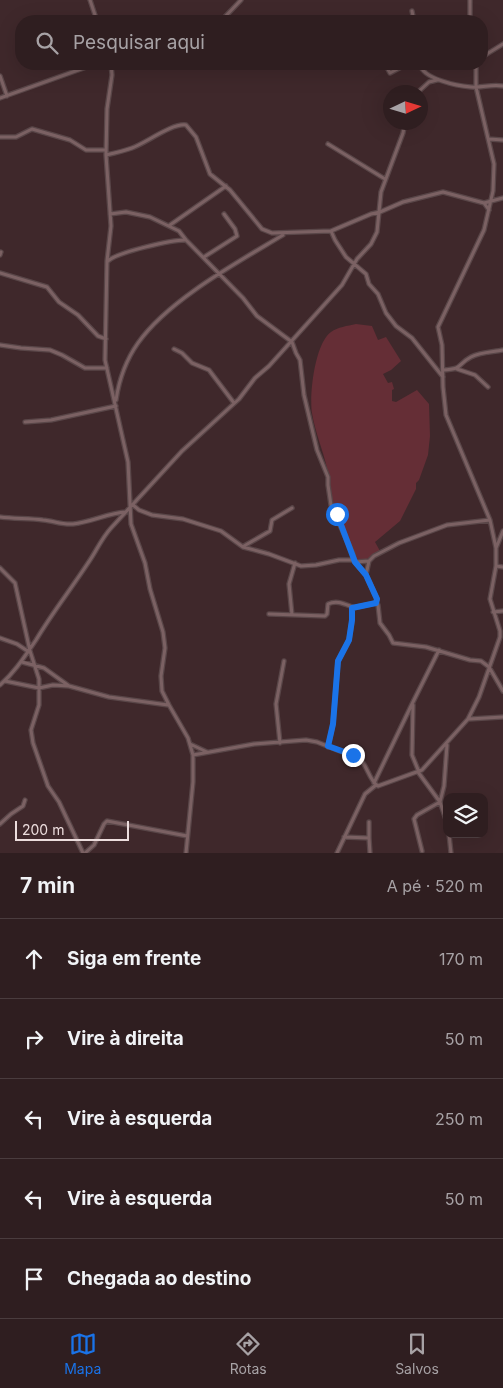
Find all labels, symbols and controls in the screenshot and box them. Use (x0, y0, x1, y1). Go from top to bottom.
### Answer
search box (15, 15, 488, 70)
icon: search (33, 29, 61, 57)
text: Pesquisar aqui (73, 31, 205, 54)
north arrow (383, 85, 428, 130)
route start (326, 503, 349, 526)
route end (342, 744, 365, 767)
map controls (443, 793, 488, 838)
button: layers (443, 793, 488, 838)
scale bar (15, 818, 129, 841)
text: 200 m (22, 821, 64, 838)
text: 7 min (20, 873, 75, 898)
text: A pé · 520 m (387, 876, 483, 896)
icon: ahead (20, 945, 48, 973)
text: Siga em frente (67, 947, 201, 970)
text: 170 m (439, 949, 483, 969)
icon: right (20, 1025, 48, 1053)
text: Vire à direita (67, 1027, 184, 1050)
text: 50 m (445, 1029, 483, 1049)
icon: left (20, 1105, 48, 1133)
text: Vire à esquerda (67, 1107, 212, 1130)
text: 250 m (435, 1109, 483, 1129)
icon: left (20, 1185, 48, 1213)
text: Vire à esquerda (67, 1187, 212, 1210)
text: 50 m (445, 1189, 483, 1209)
icon: arrive (20, 1265, 48, 1293)
text: Chegada ao destino (67, 1267, 251, 1290)
tab: Mapa (64, 1330, 101, 1377)
tab: Rotas (230, 1330, 267, 1377)
tab: Salvos (395, 1330, 439, 1377)

